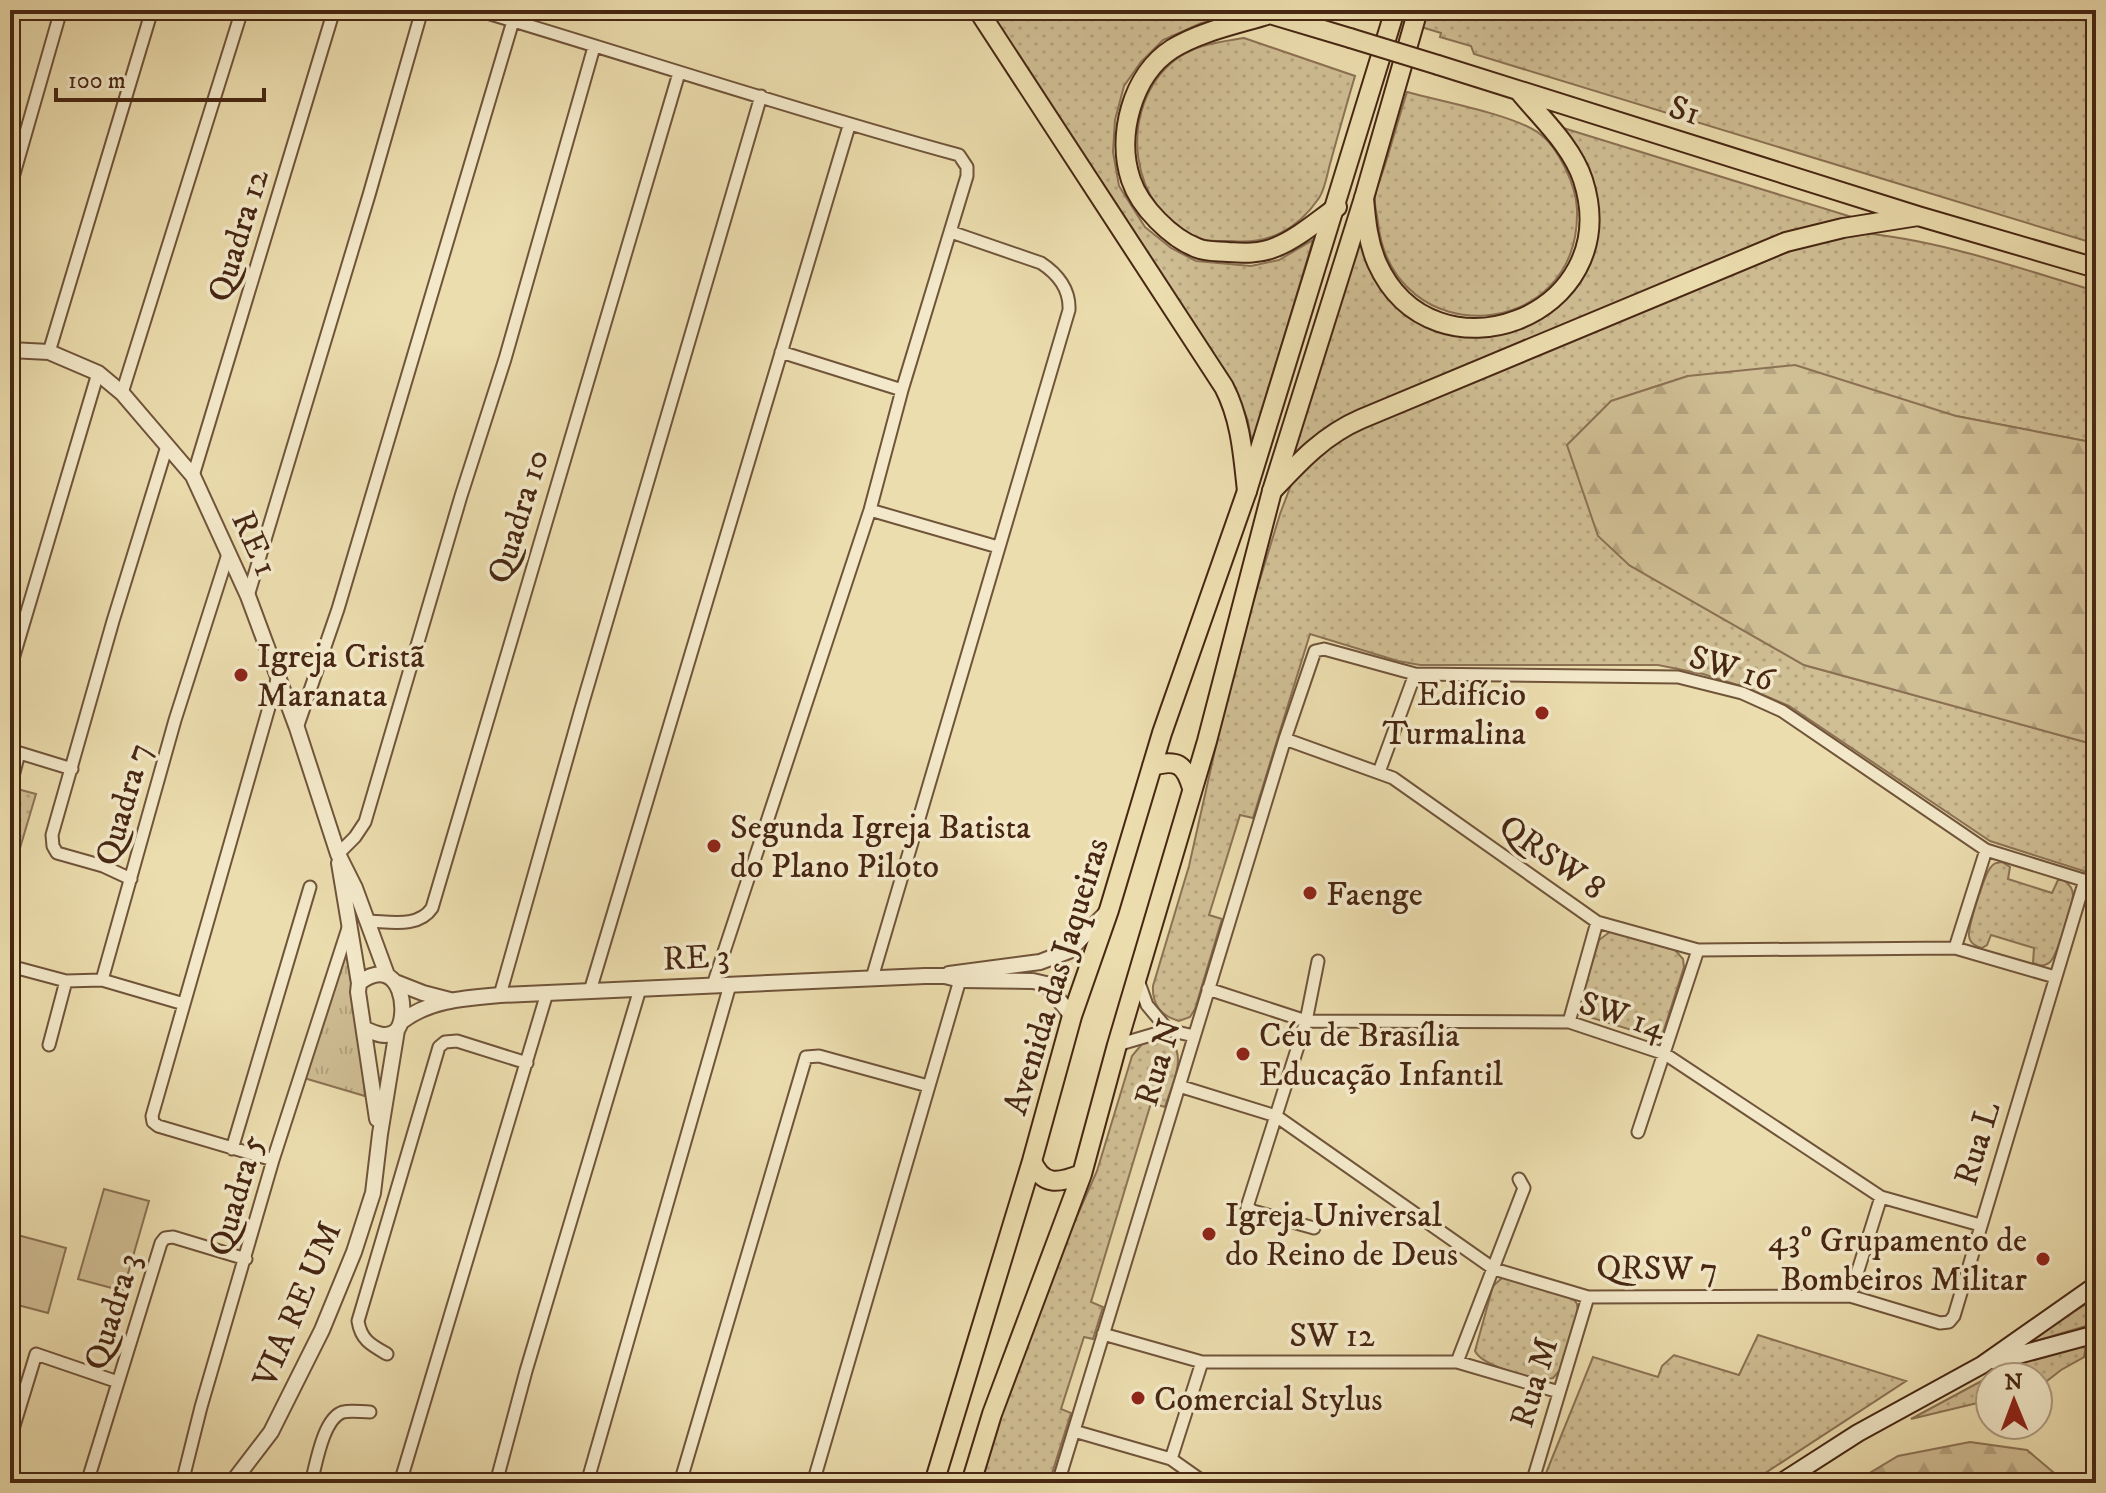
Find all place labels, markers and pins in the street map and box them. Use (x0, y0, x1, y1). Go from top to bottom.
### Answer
place label: Igreja Cristã Maranata (257, 636, 425, 717)
marker: Igreja Cristã Maranata (232, 666, 250, 684)
place label: Edifício Turmalina (1383, 674, 1527, 755)
marker: Edifício Turmalina (1533, 704, 1551, 722)
place label: Segunda Igreja Batista do Plano Piloto (730, 807, 1031, 888)
marker: Segunda Igreja Batista do Plano Piloto (705, 837, 723, 855)
place label: Faenge (1326, 874, 1423, 916)
marker: Faenge (1301, 884, 1319, 902)
place label: Céu de Brasília Educação Infantil (1259, 1015, 1504, 1096)
marker: Céu de Brasília Educação Infantil (1234, 1045, 1252, 1063)
place label: Igreja Universal do Reino de Deus (1225, 1195, 1458, 1276)
place label: 43º Grupamento de Bombeiros Militar (1768, 1220, 2027, 1301)
marker: Igreja Universal do Reino de Deus (1200, 1225, 1218, 1243)
marker: 43º Grupamento de Bombeiros Militar (2034, 1250, 2052, 1268)
place label: Comercial Stylus (1154, 1379, 1383, 1421)
marker: Comercial Stylus (1129, 1389, 1147, 1407)

